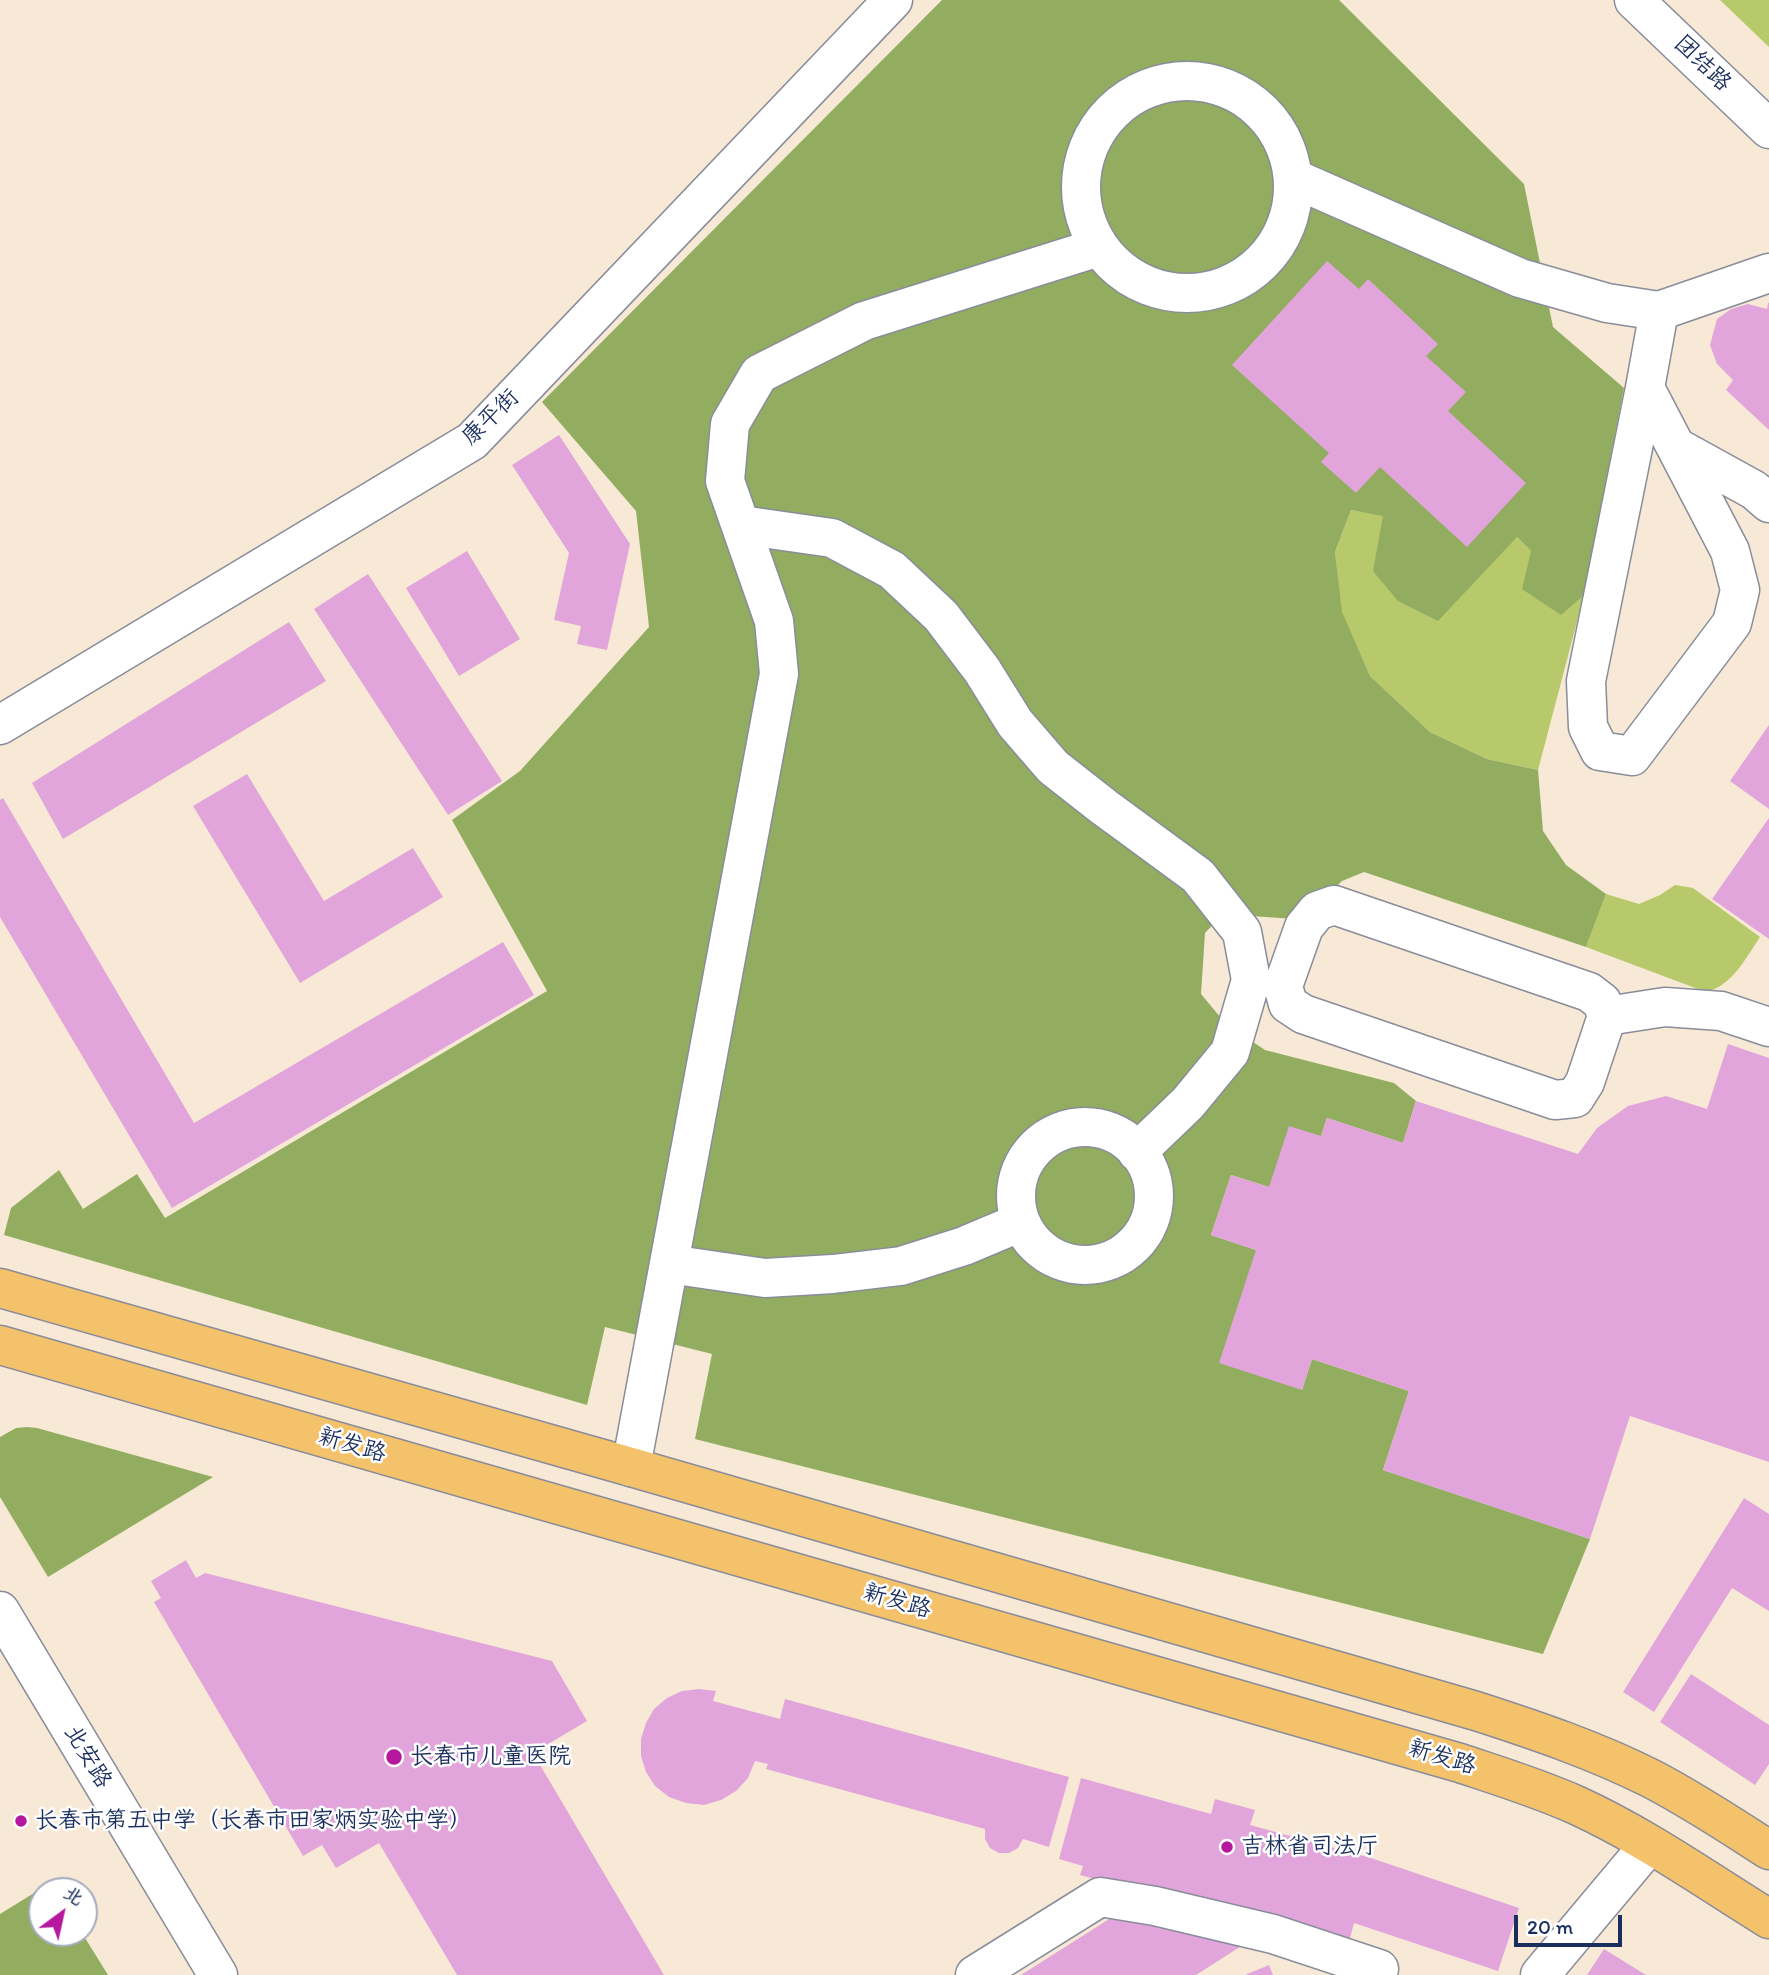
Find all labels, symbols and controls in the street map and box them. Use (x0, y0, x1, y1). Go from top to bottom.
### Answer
street label: 团结路 (1668, 30, 1736, 98)
street label: 康平街 (457, 384, 525, 452)
street label: 新发路 (315, 1423, 389, 1469)
street label: 新发路 (860, 1579, 934, 1625)
street label: 北安路 (57, 1720, 117, 1794)
street label: 新发路 (1405, 1735, 1479, 1781)
place label: 长春市儿童医院 (410, 1743, 571, 1771)
marker: 长春市儿童医院 (384, 1747, 404, 1767)
place label: 长春市第五中学（长春市田家炳实验中学） (35, 1807, 472, 1835)
marker: 长春市第五中学（长春市田家炳实验中学） (13, 1813, 29, 1829)
place label: 吉林省司法厅 (1241, 1833, 1379, 1861)
marker: 吉林省司法厅 (1219, 1839, 1235, 1855)
north arrow (28, 1877, 98, 1947)
text: 北 (59, 1881, 88, 1910)
scale bar (1517, 1902, 1626, 1946)
text: 20 m (1527, 1914, 1573, 1939)

